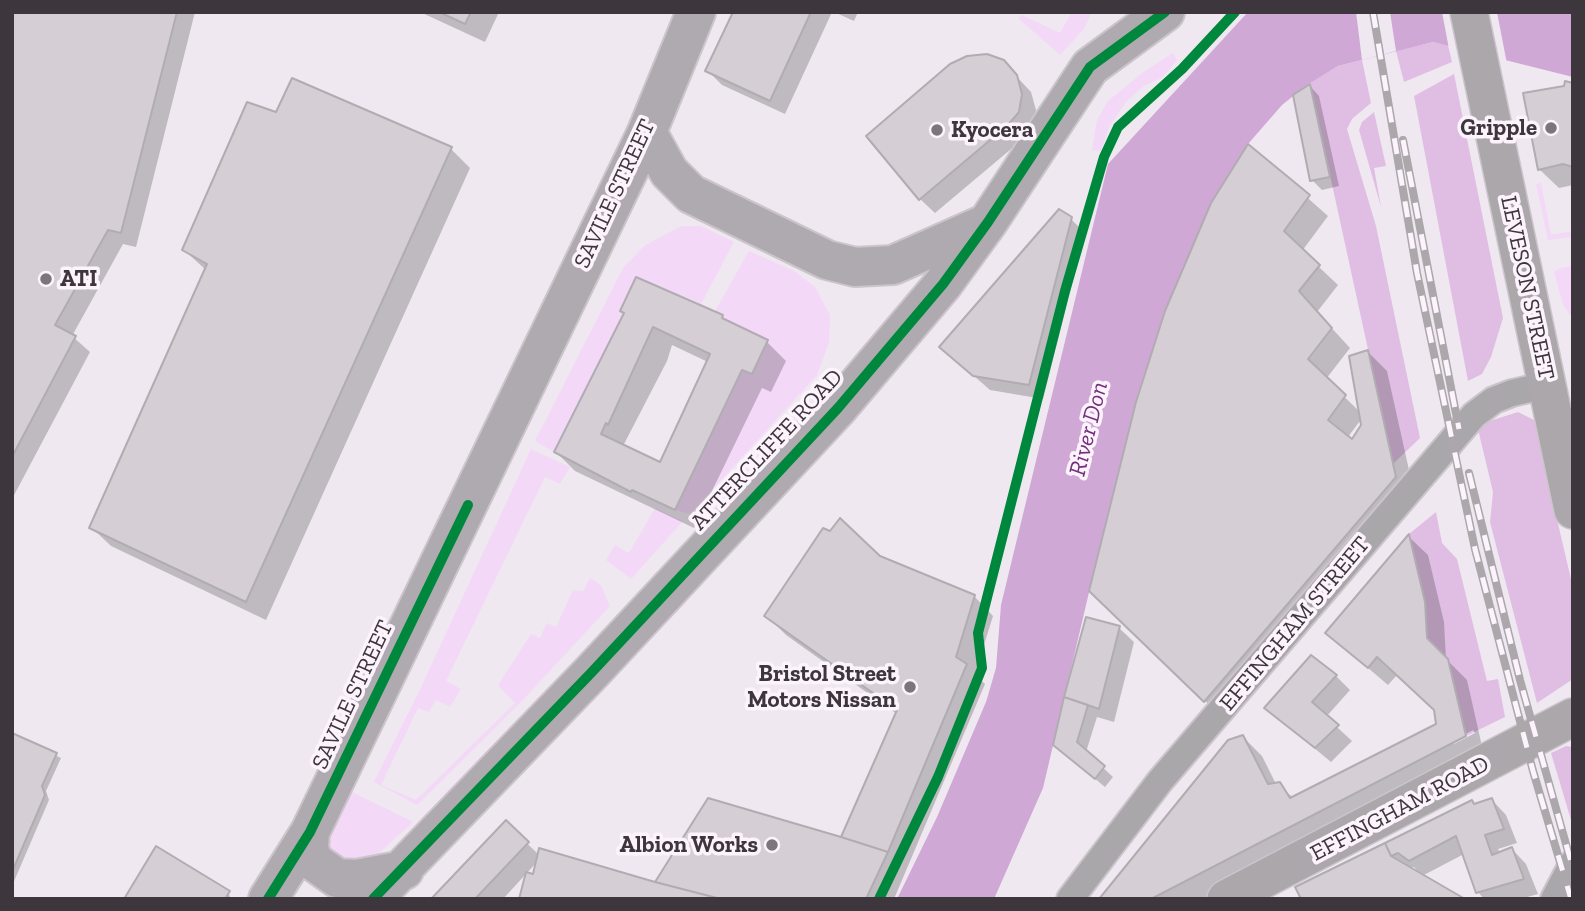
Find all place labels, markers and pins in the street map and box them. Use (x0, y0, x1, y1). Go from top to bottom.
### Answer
place label: Gripple (1460, 114, 1537, 142)
place label: Kyocera (951, 116, 1033, 144)
marker: Gripple (1543, 120, 1559, 136)
marker: Kyocera (929, 122, 945, 138)
place label: ATI (60, 265, 97, 293)
marker: ATI (38, 271, 54, 287)
place label: Bristol Street Motors Nissan (747, 660, 896, 714)
marker: Bristol Street Motors Nissan (902, 679, 918, 695)
place label: Albion Works (619, 831, 758, 859)
marker: Albion Works (764, 837, 780, 853)

